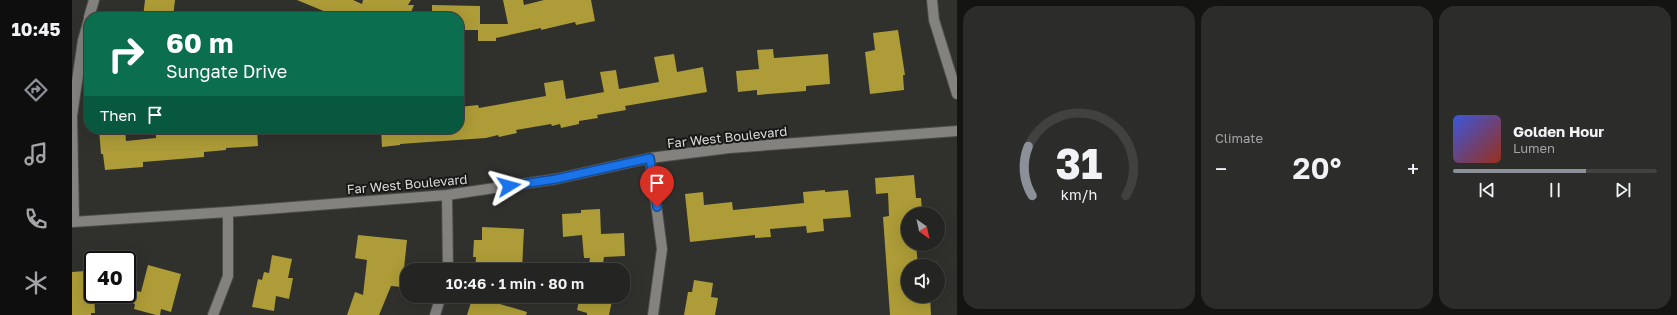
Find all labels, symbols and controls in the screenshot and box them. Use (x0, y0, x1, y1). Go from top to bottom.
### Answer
text: 10:45 (12, 18, 60, 40)
text: 60 m (166, 26, 233, 59)
icon: right (100, 28, 152, 80)
text: Sungate Drive (166, 60, 287, 82)
icon: directions (22, 76, 50, 104)
icon: arrive (144, 104, 166, 126)
text: Then (100, 106, 136, 124)
text: Golden Hour (1513, 122, 1604, 140)
street label: Far West Boulevard (666, 123, 788, 151)
text: Climate (1215, 130, 1263, 146)
text: 31 (1056, 137, 1102, 187)
icon: music (22, 140, 50, 168)
text: Lumen (1513, 140, 1555, 156)
text: 20° (1293, 150, 1341, 186)
text: − (1215, 155, 1227, 182)
text: + (1407, 155, 1419, 182)
position arrow (488, 165, 530, 207)
pin (640, 166, 674, 207)
street label: Far West Boulevard (346, 171, 468, 197)
icon: arrive (646, 172, 668, 194)
icon: previous (1476, 179, 1498, 201)
icon: pause (1544, 179, 1566, 201)
icon: next (1612, 179, 1634, 201)
text: km/h (1061, 185, 1097, 202)
icon: phone (22, 205, 50, 233)
north arrow (901, 207, 945, 251)
map controls (901, 207, 945, 303)
speed limit sign: 40 (84, 251, 136, 303)
button: sound (901, 259, 945, 303)
icon: climate (22, 269, 50, 297)
text: 10:46 · 1 min · 80 m (446, 274, 584, 292)

